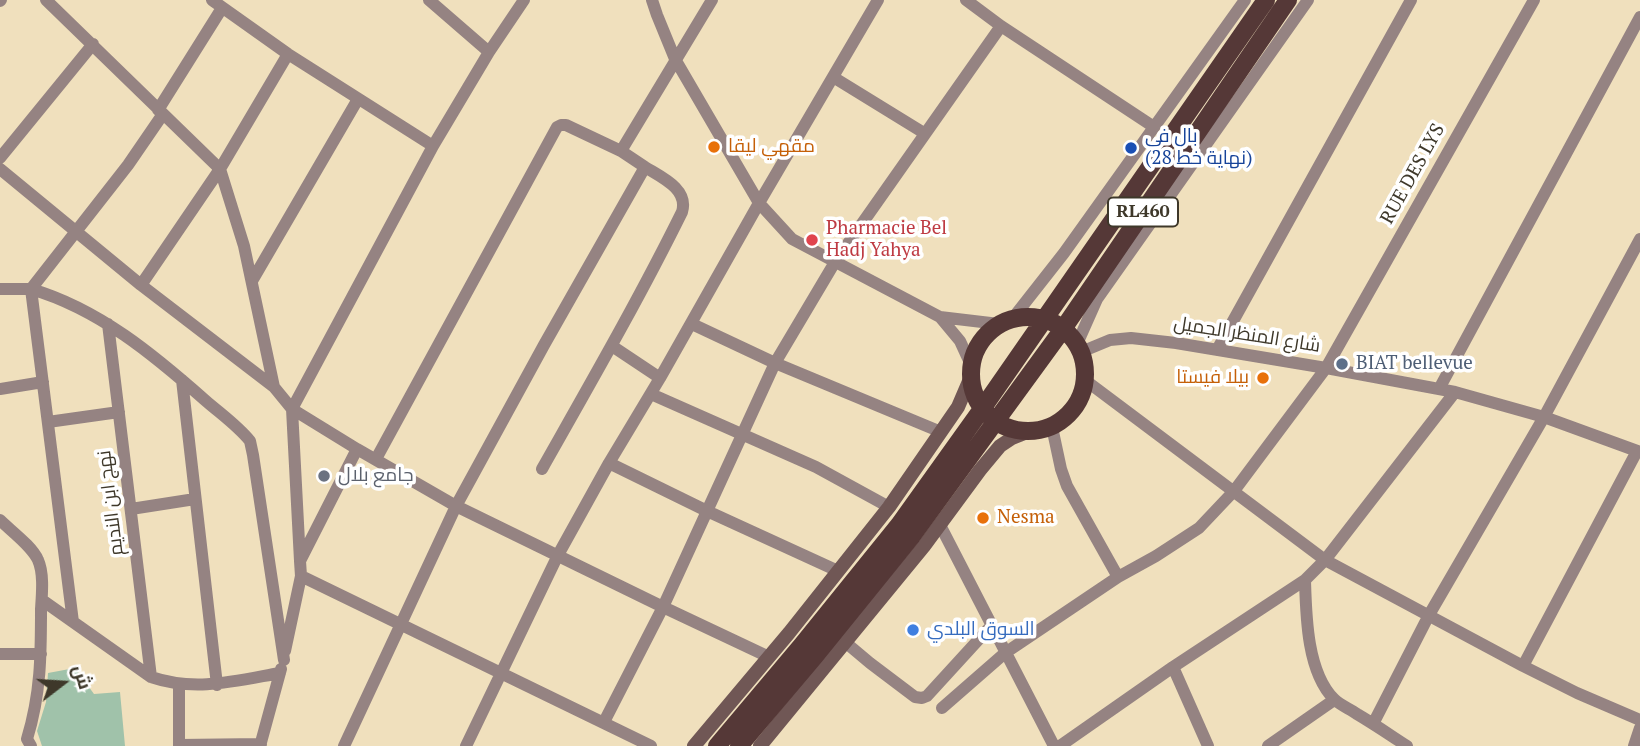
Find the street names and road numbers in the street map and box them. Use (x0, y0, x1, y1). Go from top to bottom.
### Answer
street label: RUE DES LYS (1376, 120, 1450, 228)
road number: RL460 (1108, 197, 1178, 226)
street label: شارع المنظر الجميل (1172, 312, 1322, 358)
street label: نهج ابن النديم (93, 449, 129, 557)

